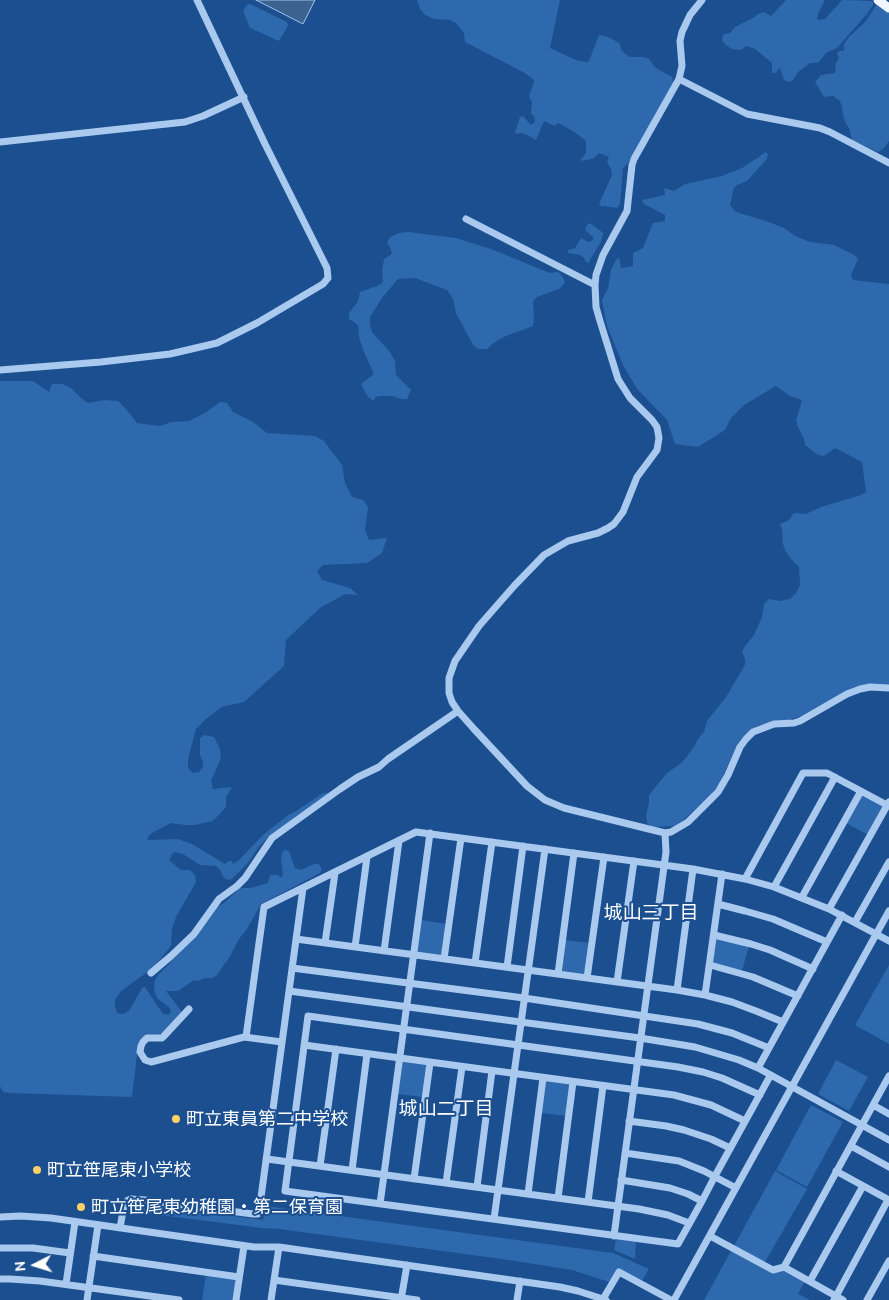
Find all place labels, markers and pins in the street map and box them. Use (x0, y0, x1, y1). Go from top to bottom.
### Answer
place label: 町立東員第二中学校 (186, 1108, 348, 1130)
marker: 町立東員第二中学校 (170, 1113, 182, 1125)
place label: 町立笹尾東小学校 (47, 1159, 191, 1181)
marker: 町立笹尾東小学校 (31, 1164, 43, 1176)
place label: 町立笹尾東幼稚園・第二保育園 (91, 1196, 343, 1218)
marker: 町立笹尾東幼稚園・第二保育園 (75, 1201, 87, 1213)

